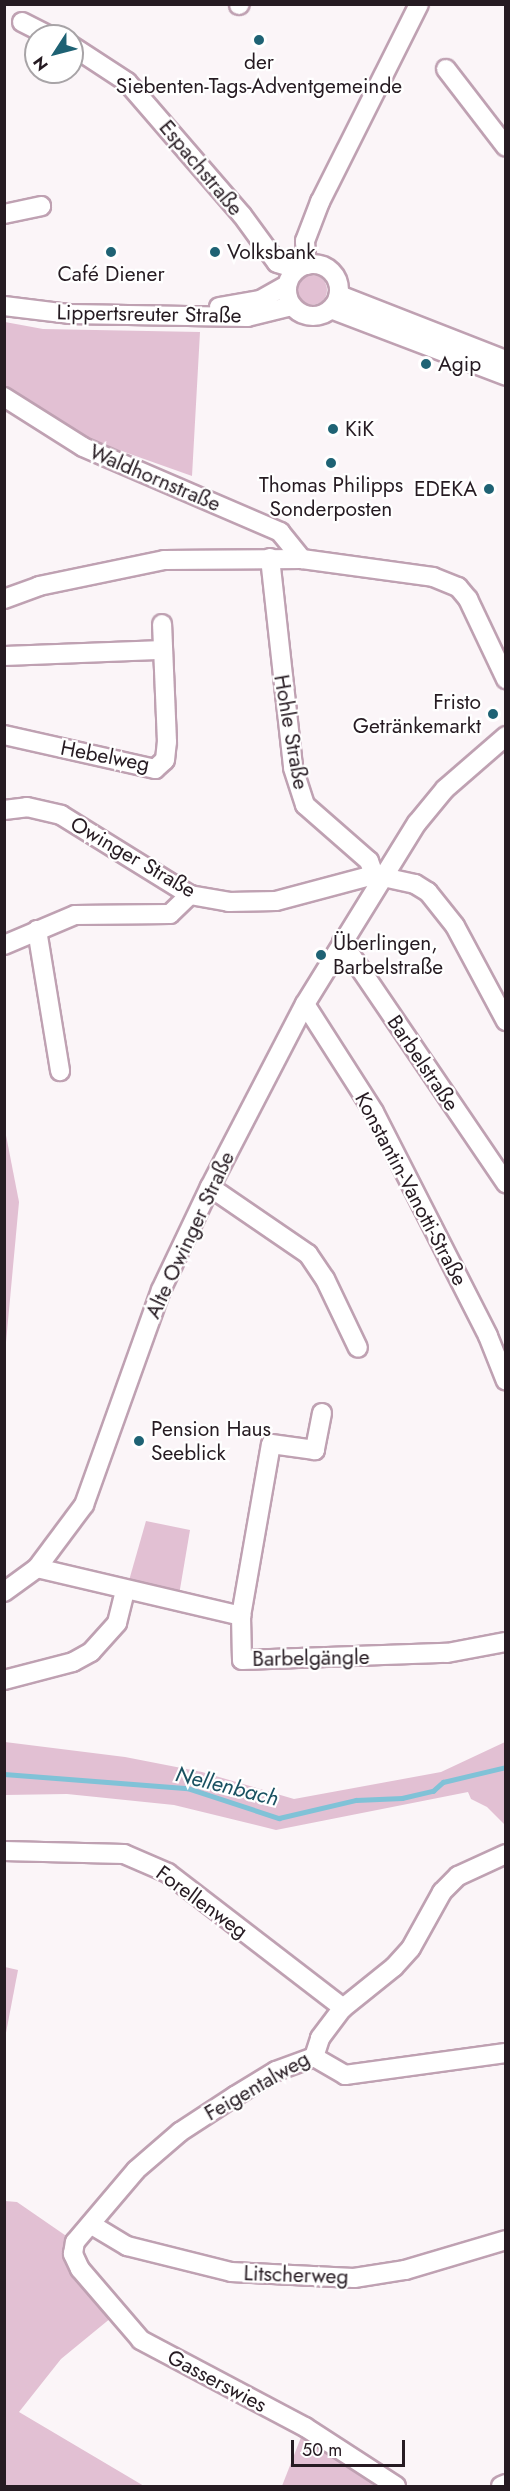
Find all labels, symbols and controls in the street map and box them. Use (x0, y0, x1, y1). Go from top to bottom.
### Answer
north arrow (24, 24, 84, 84)
marker: der Siebenten-Tags-Adventgemeinde (252, 33, 266, 47)
place label: der Siebenten-Tags-Adventgemeinde (116, 49, 402, 99)
text: N (28, 52, 54, 76)
street label: Espachstraße (154, 115, 248, 221)
place label: Volksbank (227, 239, 316, 265)
marker: Café Diener (104, 245, 118, 259)
marker: Volksbank (208, 245, 222, 259)
place label: Café Diener (57, 261, 165, 287)
street label: Lippertsreuter Straße (56, 300, 242, 328)
place label: Agip (438, 351, 481, 377)
marker: Agip (419, 357, 433, 371)
place label: KiK (345, 416, 374, 442)
marker: KiK (326, 422, 340, 436)
street label: Waldhornstraße (86, 439, 224, 517)
marker: Thomas Philipps Sonderposten (324, 456, 338, 470)
place label: Thomas Philipps Sonderposten (259, 472, 403, 522)
place label: EDEKA (414, 476, 477, 502)
marker: EDEKA (482, 482, 496, 496)
street label: Hohle Straße (269, 673, 313, 791)
place label: Fristo Getränkemarkt (353, 689, 481, 739)
marker: Fristo Getränkemarkt (486, 707, 500, 721)
street label: Hebelweg (58, 735, 152, 777)
street label: Owinger Straße (66, 811, 200, 903)
place label: Überlingen, Barbelstraße (333, 930, 443, 980)
marker: Überlingen, Barbelstraße (314, 948, 328, 962)
street label: Barbelstraße (382, 1010, 464, 1116)
street label: Konstantin-Vanotti-Straße (349, 1088, 473, 1290)
street label: Alte Owinger Straße (140, 1148, 240, 1322)
place label: Pension Haus Seeblick (151, 1416, 271, 1466)
marker: Pension Haus Seeblick (132, 1434, 146, 1448)
street label: Barbelgängle (252, 1644, 370, 1672)
water label: Nellenbach (173, 1760, 281, 1812)
street label: Forellenweg (151, 1860, 253, 1944)
street label: Feigentalweg (200, 2046, 314, 2126)
street label: Litscherweg (243, 2261, 349, 2289)
street label: Gasserswies (163, 2344, 271, 2418)
scale bar (294, 2428, 408, 2466)
text: 50 m (302, 2437, 342, 2463)

